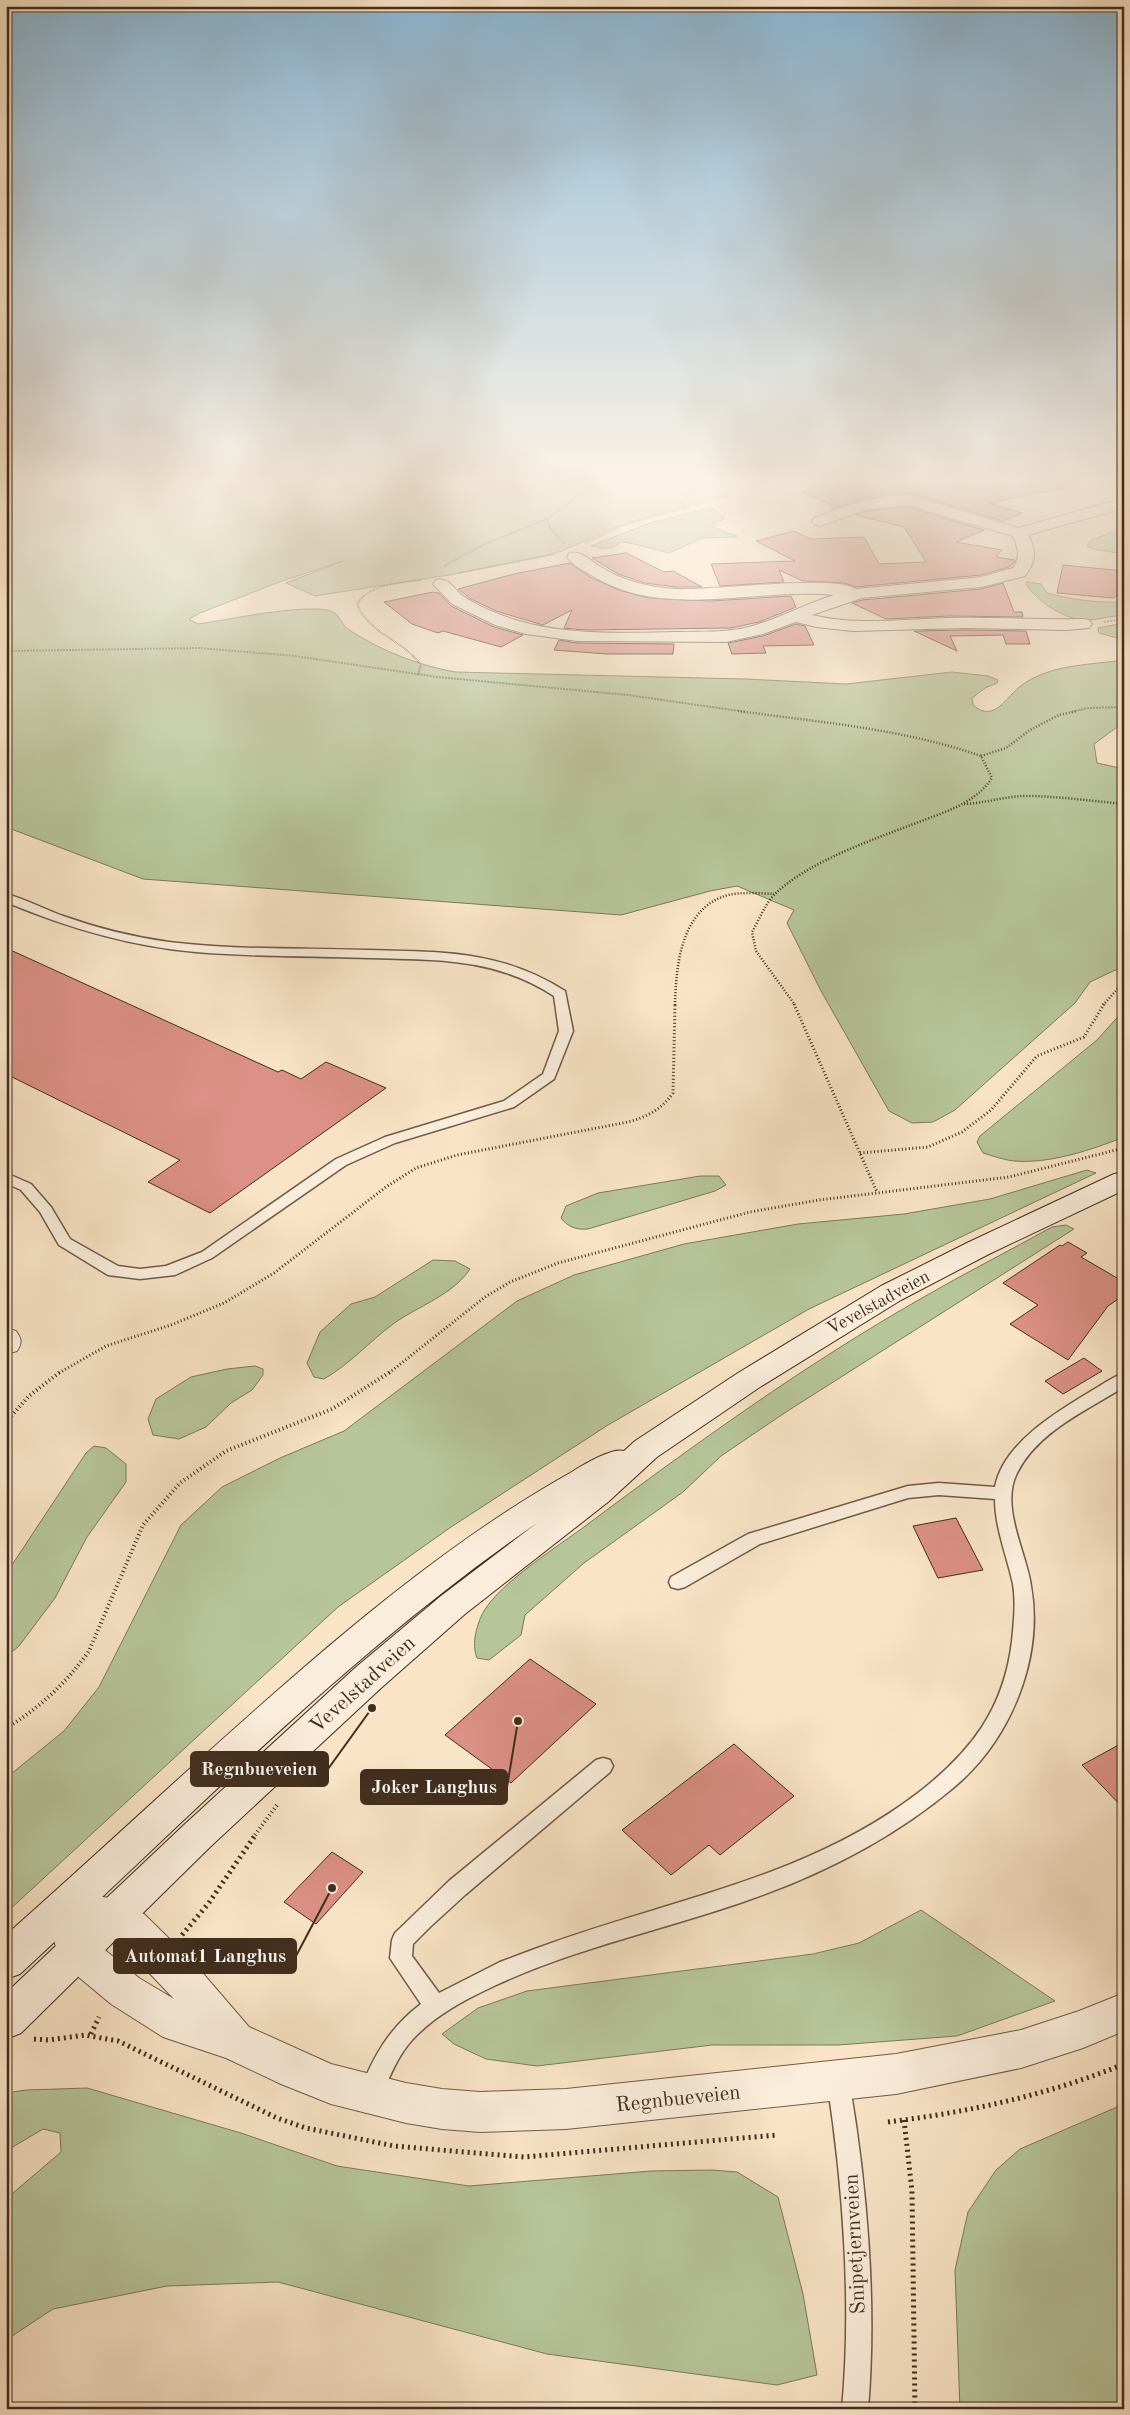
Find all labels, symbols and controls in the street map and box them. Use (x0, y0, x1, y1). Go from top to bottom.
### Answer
street label: Vevelstadveien (824, 1267, 933, 1338)
street label: Vevelstadveien (306, 1633, 420, 1738)
callout: Regnbueveien (191, 1752, 328, 1786)
text: Regnbueveien (201, 1761, 317, 1780)
callout: Joker Langhus (361, 1770, 507, 1804)
text: Joker Langhus (371, 1779, 497, 1798)
callout: Automat1 Langhus (114, 1939, 296, 1973)
text: Automat1 Langhus (124, 1948, 286, 1967)
street label: Regnbueveien (615, 2082, 742, 2116)
street label: Snipetjernveien (841, 2173, 870, 2315)

